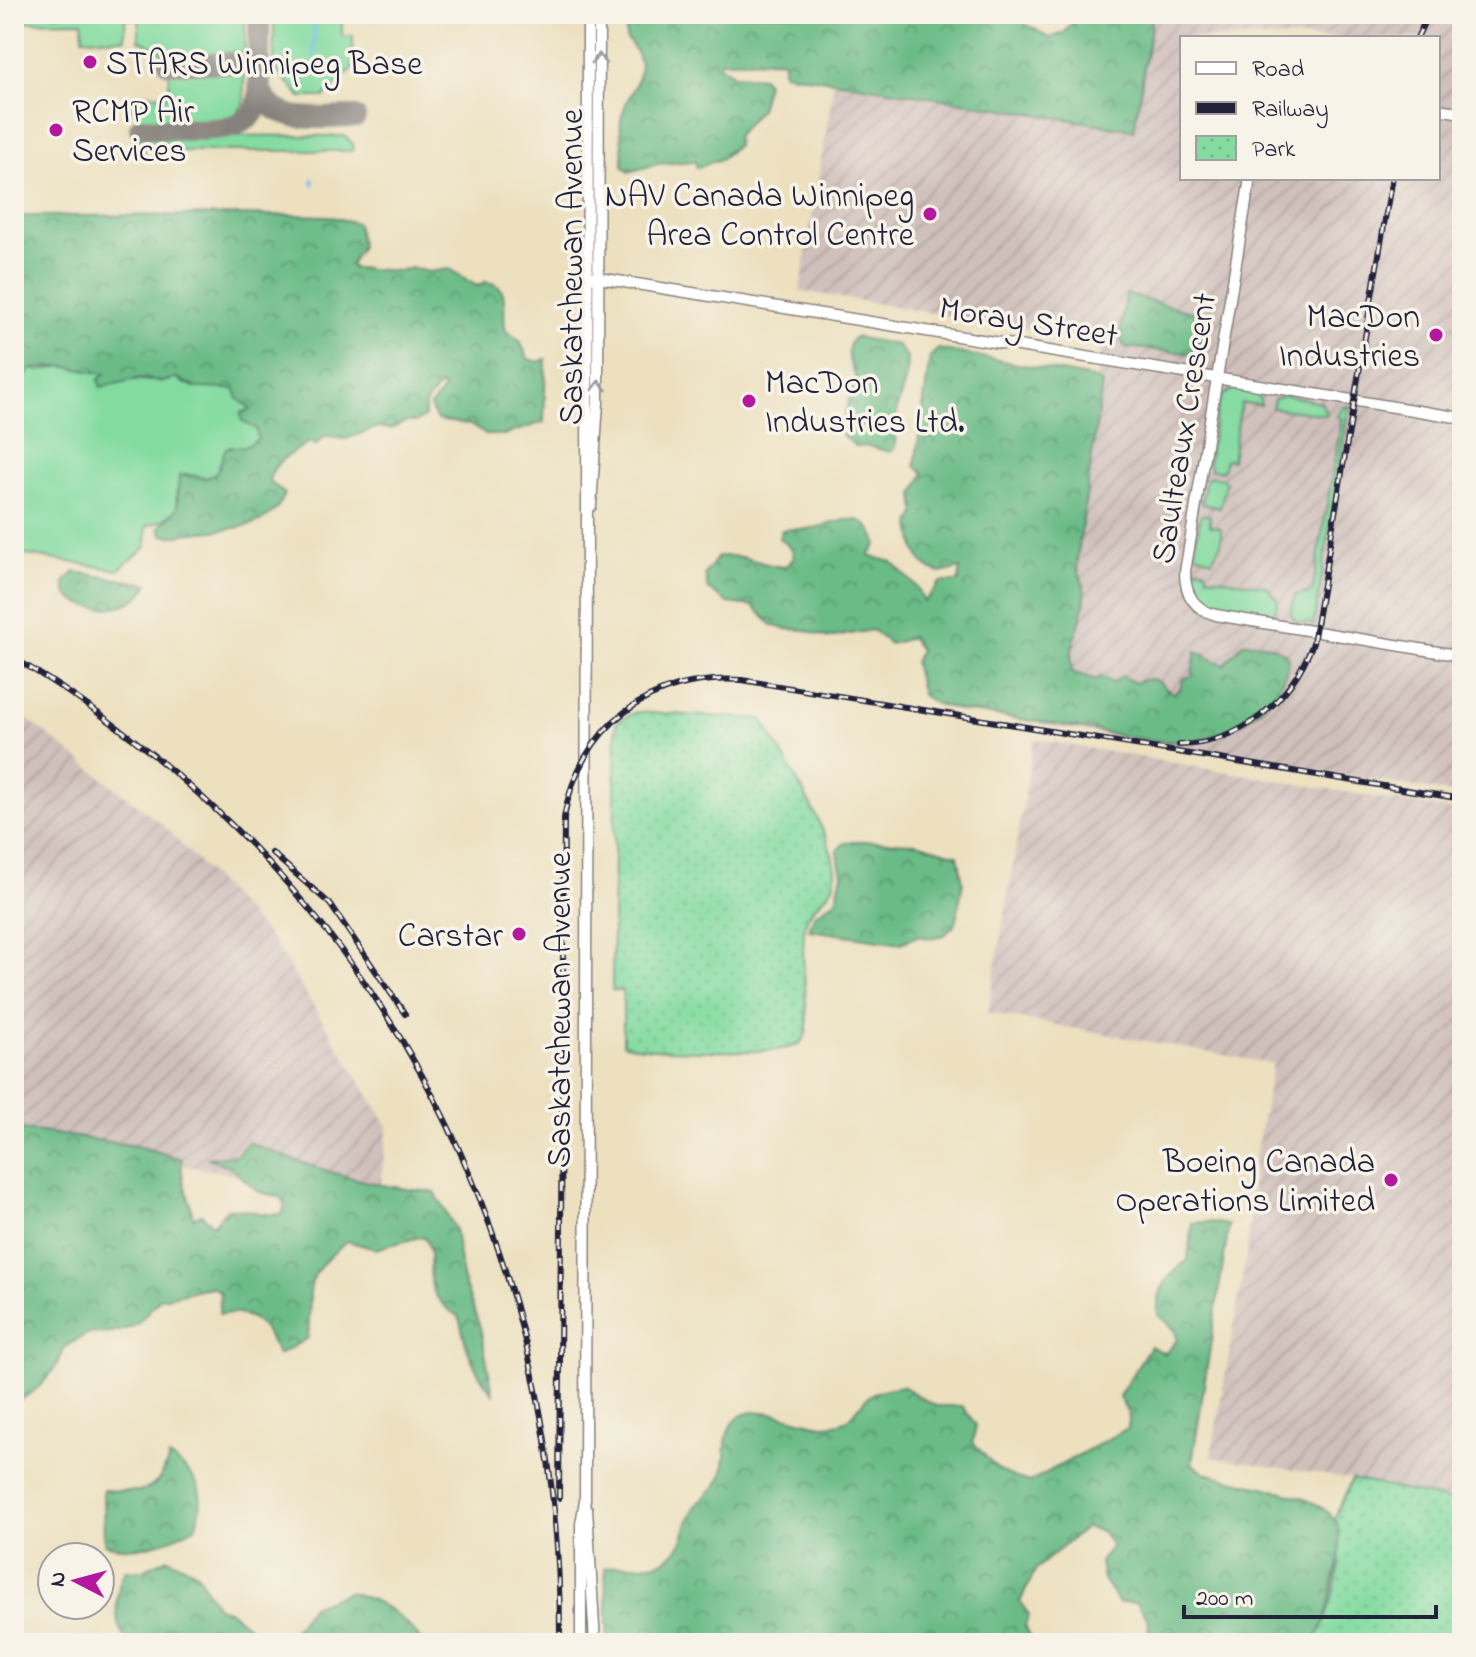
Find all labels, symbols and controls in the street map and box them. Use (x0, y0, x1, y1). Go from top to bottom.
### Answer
legend (1180, 36, 1440, 180)
place label: STARS Winnipeg Base (106, 41, 423, 91)
one-way arrow (590, 52, 608, 65)
marker: STARS Winnipeg Base (81, 53, 99, 71)
text: Road (1252, 53, 1305, 88)
place label: RCMP Air Services (72, 89, 195, 178)
text: Railway (1252, 93, 1329, 129)
street label: Saskatchewan Avenue (549, 108, 599, 425)
marker: RCMP Air Services (47, 121, 65, 139)
text: Park (1252, 133, 1296, 168)
place label: NAV Canada Winnipeg Area Control Centre (605, 173, 915, 262)
marker: NAV Canada Winnipeg Area Control Centre (921, 205, 939, 223)
street label: Moray Street (935, 285, 1121, 363)
street label: Saulteaux Crescent (1140, 290, 1232, 568)
place label: MacDon Industries (1279, 294, 1420, 383)
marker: MacDon Industries (1427, 326, 1445, 344)
place label: MacDon Industries Ltd. (765, 360, 965, 449)
one-way arrow (590, 379, 608, 392)
marker: MacDon Industries Ltd. (740, 392, 758, 410)
street label: Saskatchewan Avenue (537, 851, 587, 1168)
place label: Carstar (398, 913, 503, 963)
marker: Carstar (510, 925, 528, 943)
place label: Boeing Canada Operations Limited (1115, 1139, 1375, 1228)
marker: Boeing Canada Operations Limited (1382, 1171, 1400, 1189)
north arrow (36, 1541, 116, 1621)
scale bar (1184, 1569, 1436, 1619)
text: N (42, 1570, 76, 1588)
text: 200 m (1196, 1582, 1253, 1617)

